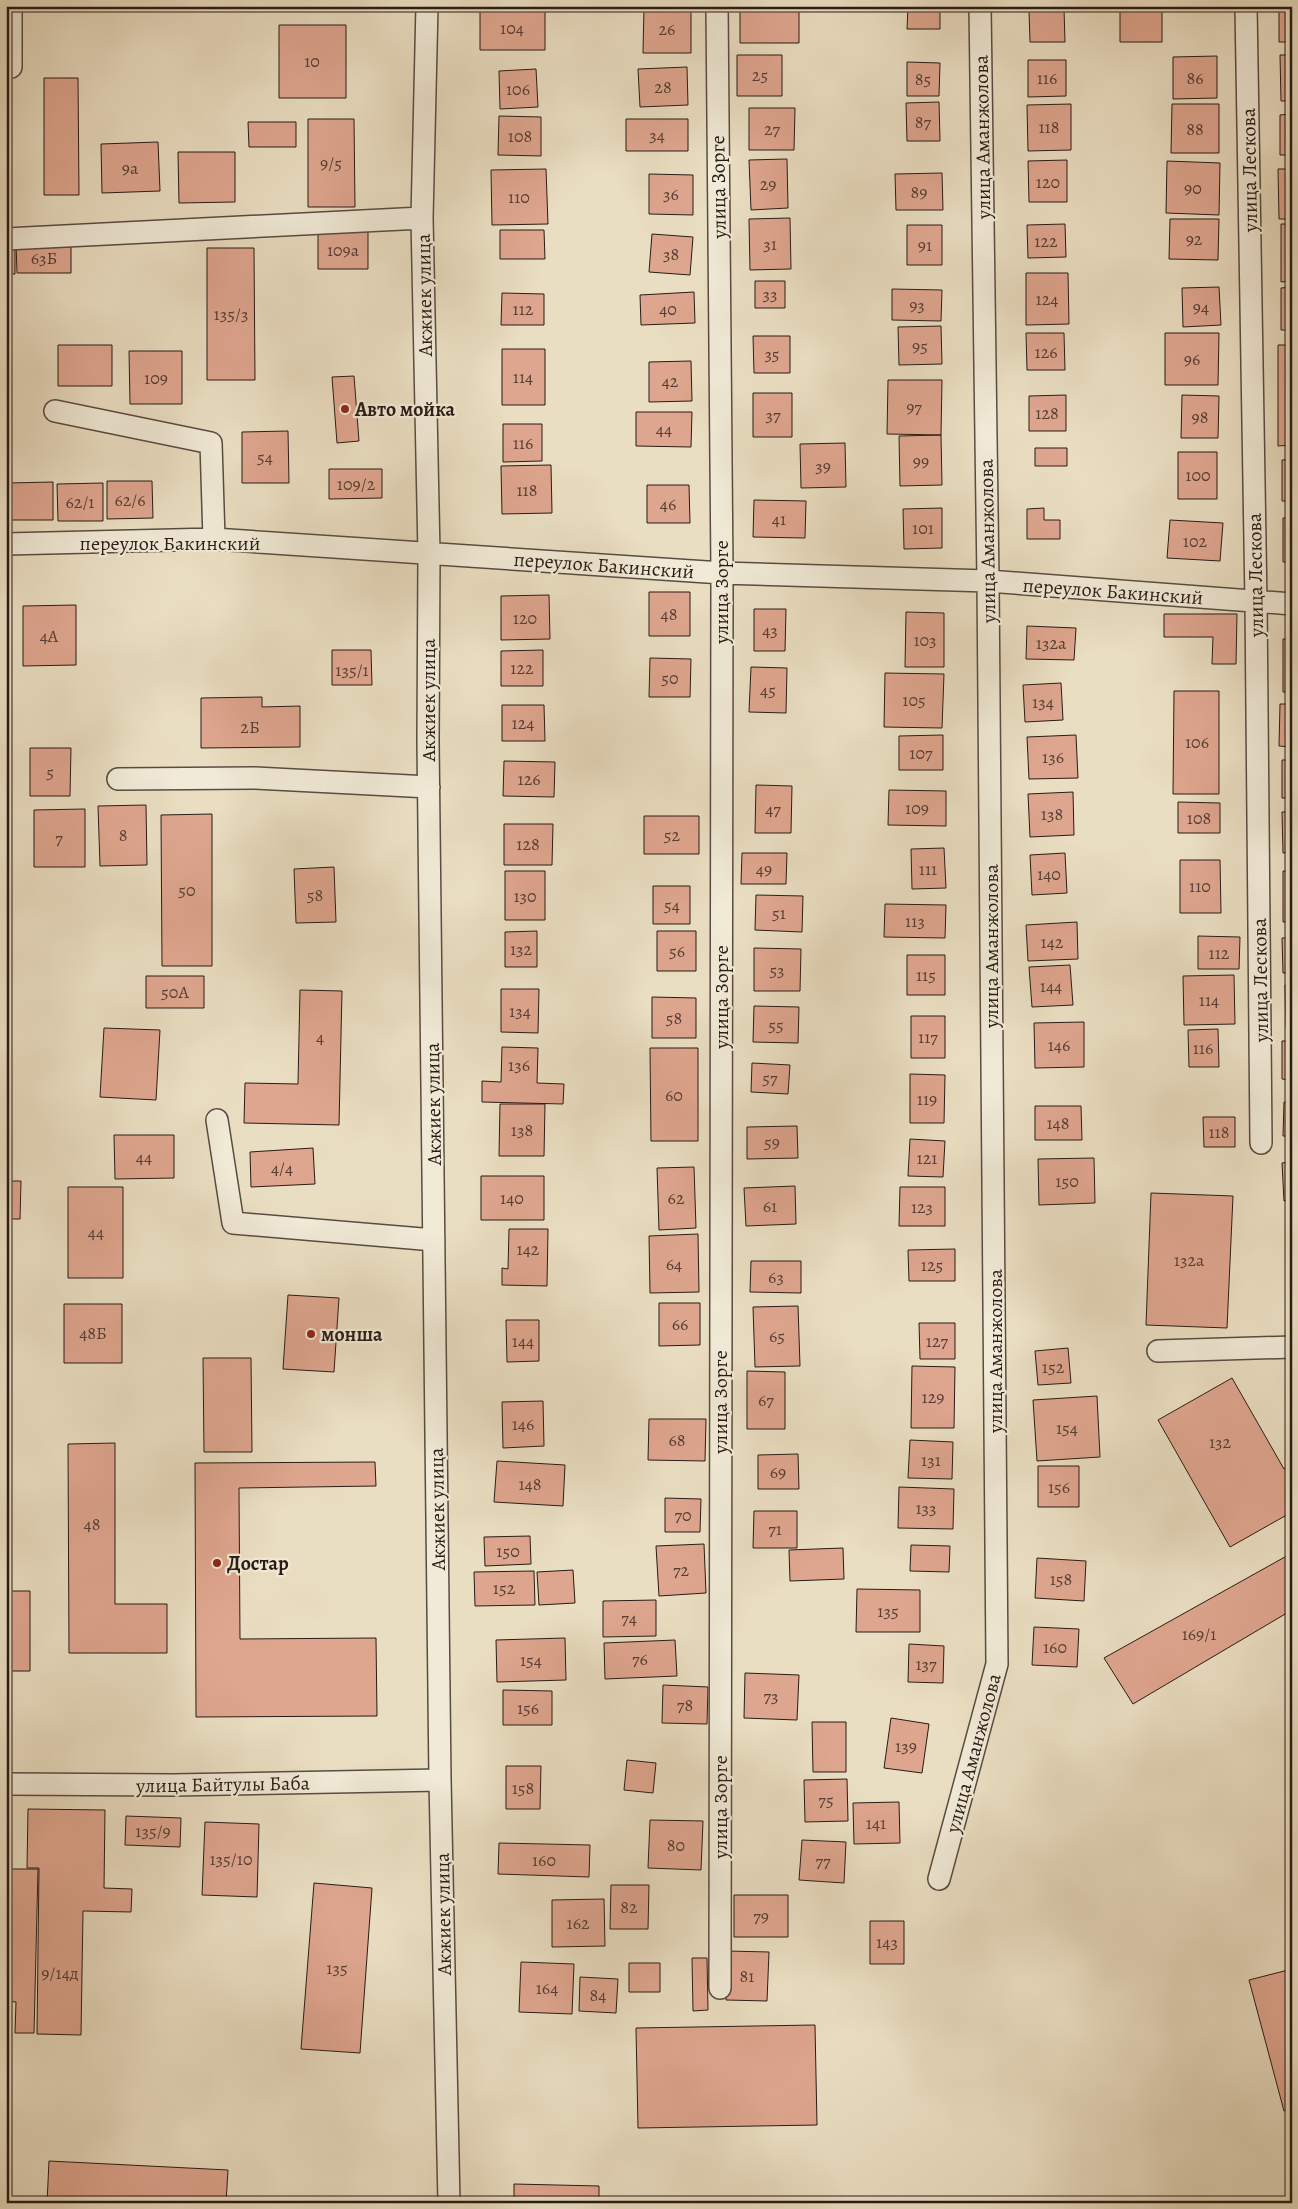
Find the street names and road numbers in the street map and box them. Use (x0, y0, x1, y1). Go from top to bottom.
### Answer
street label: улица Аманжолова (968, 54, 997, 220)
street label: улица Лескова (1235, 107, 1264, 233)
street label: улица Зорге (704, 135, 733, 240)
street label: Акжиек улица (410, 233, 439, 358)
street label: улица Аманжолова (973, 458, 1002, 624)
street label: улица Лескова (1241, 512, 1270, 638)
street label: переулок Бакинский (80, 530, 260, 557)
street label: улица Зорге (708, 540, 735, 645)
street label: переулок Бакинский (513, 546, 695, 585)
street label: переулок Бакинский (1022, 572, 1204, 611)
street label: Акжиек улица (415, 638, 442, 762)
street label: улица Аманжолова (978, 863, 1005, 1029)
street label: улица Лескова (1246, 917, 1275, 1043)
street label: улица Зорге (708, 945, 735, 1050)
street label: Акжиек улица (419, 1042, 448, 1167)
street label: улица Аманжолова (982, 1268, 1009, 1434)
street label: улица Зорге (707, 1350, 734, 1455)
street label: Акжиек улица (423, 1447, 452, 1572)
street label: улица Аманжолова (939, 1670, 1008, 1837)
street label: улица Зорге (707, 1755, 734, 1860)
street label: улица Байтулы Баба (135, 1769, 311, 1800)
street label: Акжиек улица (429, 1852, 458, 1977)

